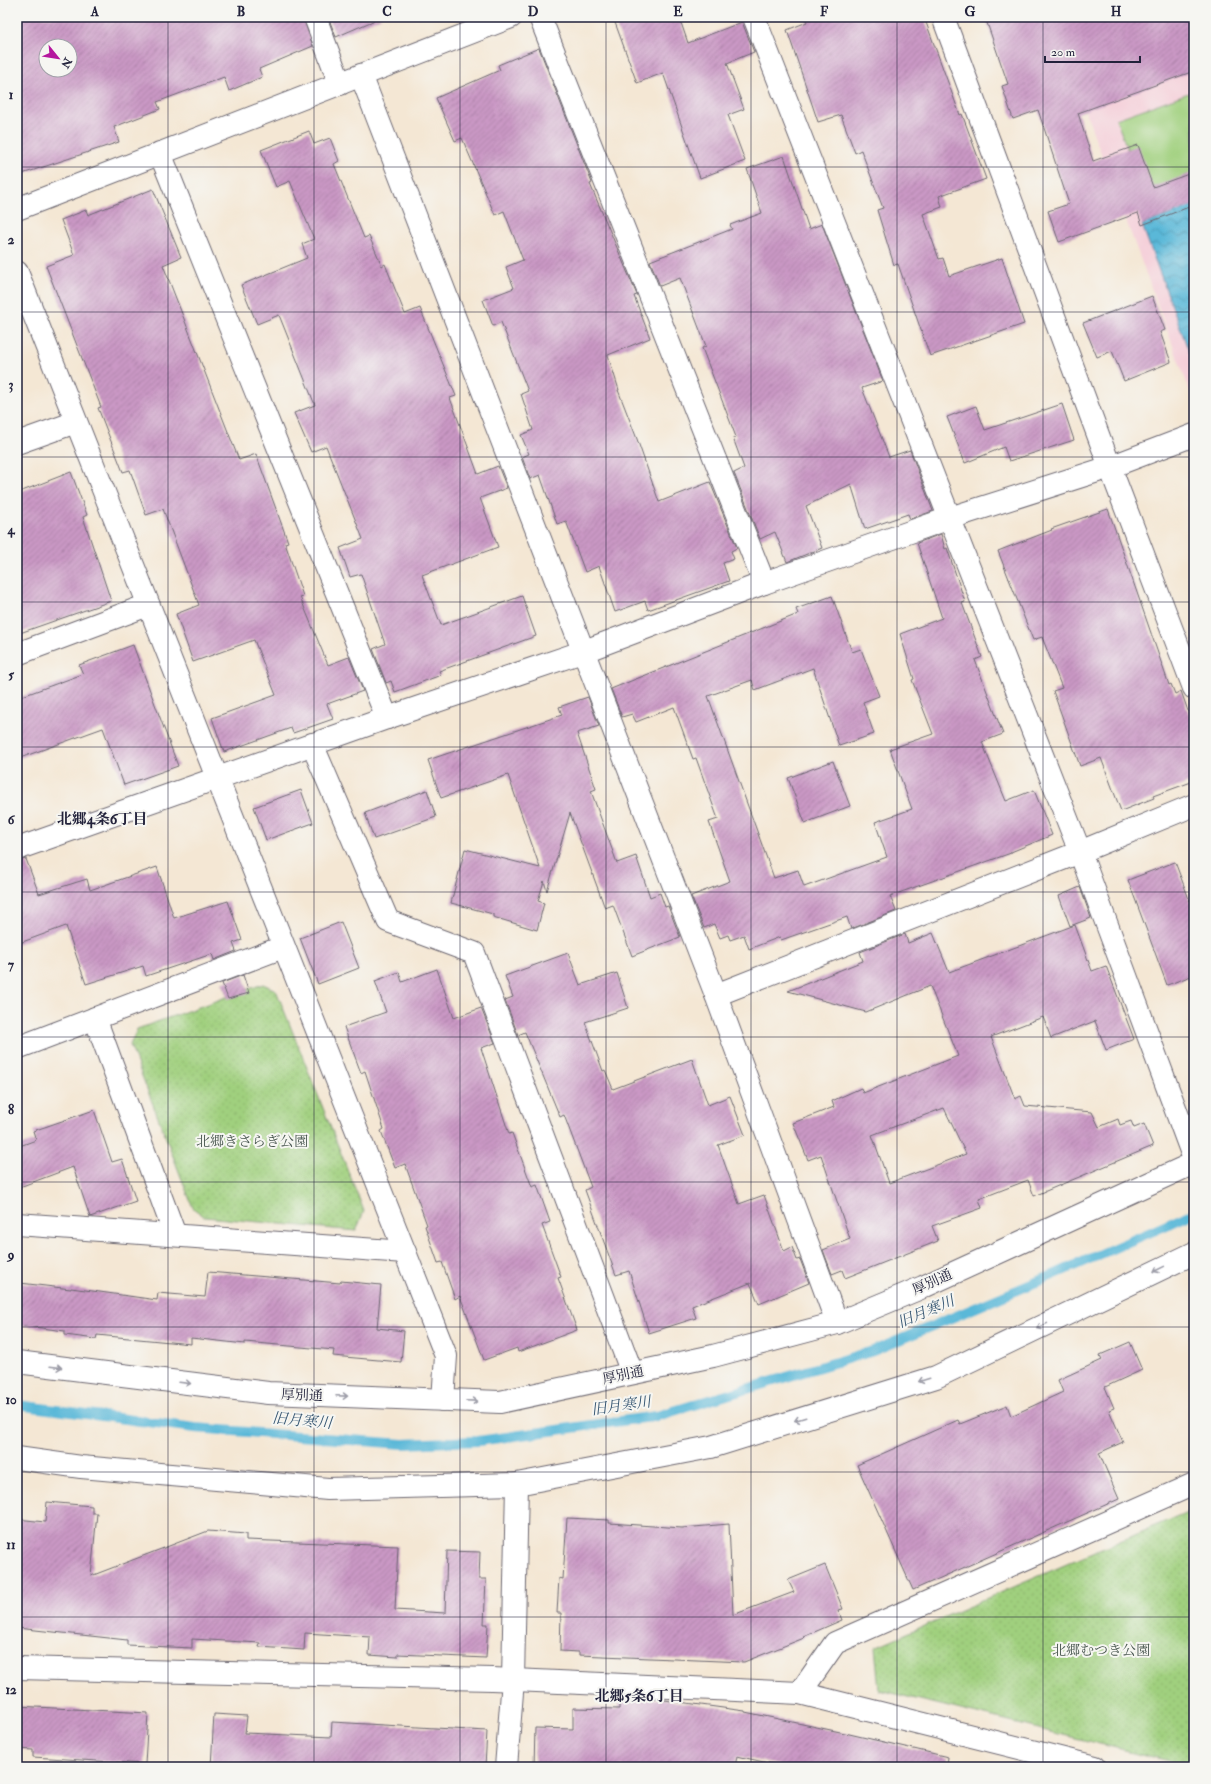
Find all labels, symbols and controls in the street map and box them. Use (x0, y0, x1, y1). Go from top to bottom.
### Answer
text: A (90, 4, 100, 20)
text: B (237, 4, 245, 20)
text: C (382, 4, 392, 20)
text: D (528, 4, 539, 20)
text: E (673, 4, 683, 20)
text: F (820, 4, 829, 20)
text: G (965, 4, 976, 20)
text: H (1111, 4, 1122, 20)
north arrow (38, 38, 78, 78)
scale bar (1045, 38, 1140, 64)
text: 20 m (1051, 45, 1076, 60)
text: N (58, 54, 75, 71)
text: 1 (9, 87, 14, 103)
text: 2 (8, 232, 15, 248)
text: 3 (9, 377, 14, 393)
text: 4 (6, 522, 15, 538)
text: 5 (8, 667, 14, 683)
district label: 北郷4条6丁目 (57, 810, 147, 829)
text: 6 (8, 812, 16, 828)
text: 7 (8, 957, 15, 973)
text: 8 (8, 1102, 14, 1118)
park label: 北郷きさらぎ公園 (196, 1133, 308, 1150)
text: 9 (6, 1247, 15, 1263)
street label: 厚別通 (909, 1266, 955, 1298)
one-way arrow (1153, 1266, 1165, 1274)
water label: 旧月寒川 (895, 1291, 959, 1332)
one-way arrow (1036, 1323, 1048, 1330)
street label: 厚別通 (601, 1362, 645, 1388)
one-way arrow (49, 1363, 62, 1370)
one-way arrow (918, 1377, 930, 1385)
one-way arrow (178, 1379, 191, 1387)
street label: 厚別通 (281, 1386, 323, 1404)
text: 10 (5, 1392, 17, 1408)
one-way arrow (335, 1392, 348, 1400)
water label: 旧月寒川 (590, 1392, 654, 1420)
one-way arrow (465, 1397, 478, 1405)
water label: 旧月寒川 (271, 1409, 335, 1433)
one-way arrow (793, 1416, 806, 1423)
text: 11 (6, 1537, 16, 1553)
park label: 北郷むつき公園 (1052, 1642, 1150, 1659)
text: 12 (5, 1682, 17, 1698)
district label: 北郷5条6丁目 (594, 1687, 684, 1706)

